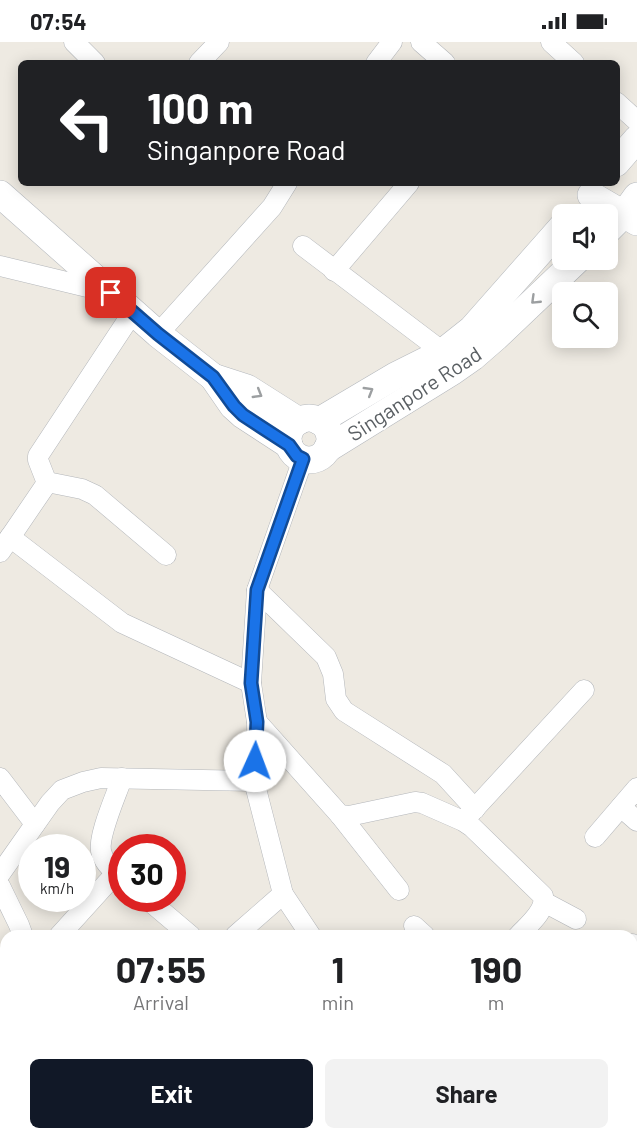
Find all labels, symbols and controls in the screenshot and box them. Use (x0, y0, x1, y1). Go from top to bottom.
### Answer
text: 07:54 (30, 8, 87, 34)
text: 100 m (147, 82, 253, 132)
icon: left (48, 84, 126, 162)
text: Singanpore Road (147, 133, 346, 165)
map controls (552, 204, 618, 348)
button: sound (552, 204, 618, 270)
pin (85, 267, 136, 318)
icon: arrive (94, 276, 127, 309)
button: search (552, 282, 618, 348)
one-way arrow (531, 293, 541, 304)
street label: Singanpore Road (342, 340, 486, 446)
one-way arrow (252, 387, 262, 399)
one-way arrow (363, 387, 373, 398)
position arrow (223, 729, 287, 793)
speed limit sign: 30 (108, 834, 186, 912)
text: 19 (44, 848, 70, 884)
text: km/h (40, 879, 74, 897)
text: 07:55 (116, 947, 206, 990)
text: 1 (332, 947, 344, 990)
text: 190 (470, 947, 522, 990)
text: Arrival (133, 990, 189, 1014)
text: min (322, 990, 354, 1014)
text: m (488, 990, 504, 1014)
button: Exit (30, 1059, 313, 1128)
button: Share (325, 1059, 608, 1128)

